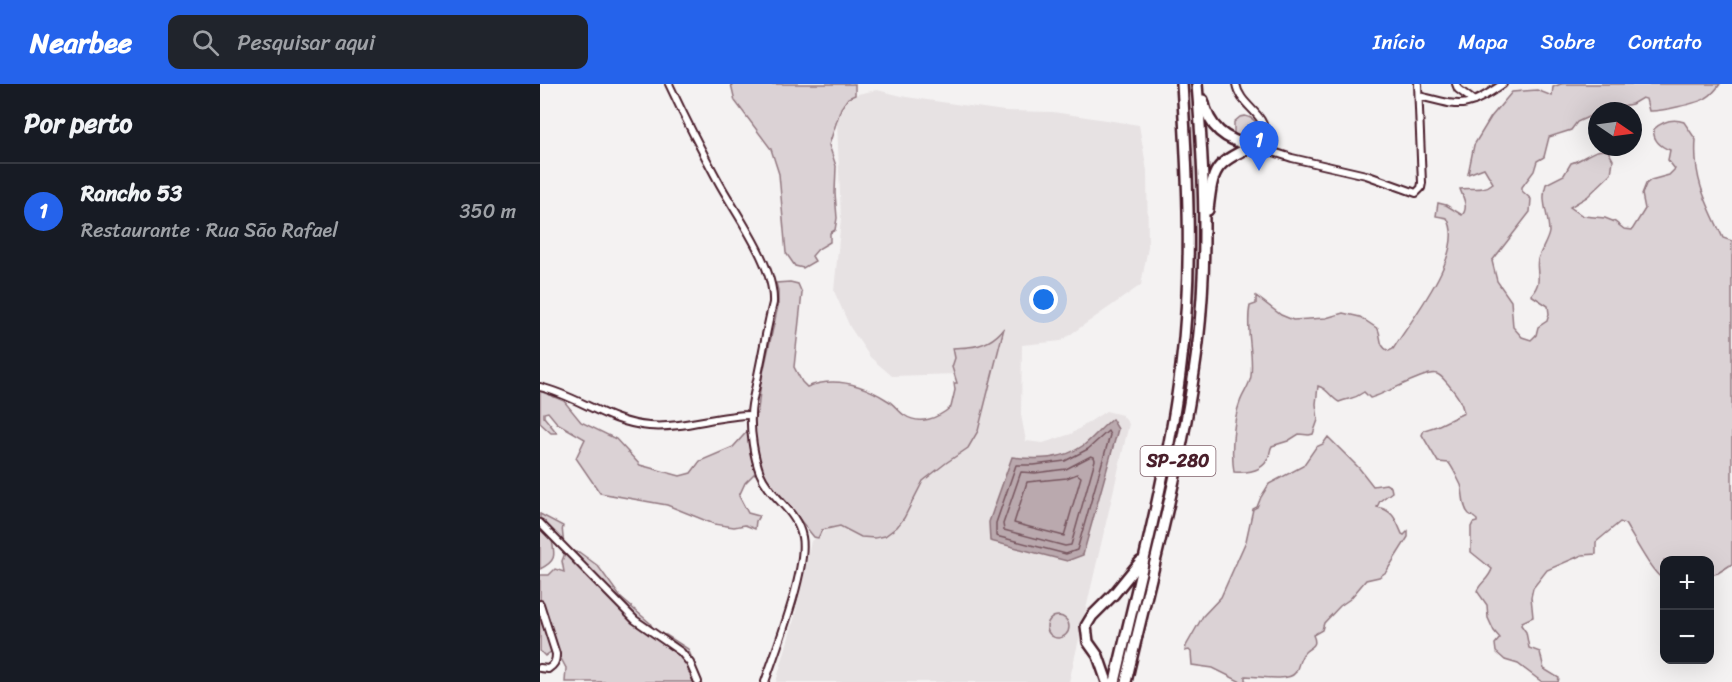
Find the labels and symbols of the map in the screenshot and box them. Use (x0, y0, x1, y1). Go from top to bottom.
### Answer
north arrow (1588, 102, 1642, 156)
pin: 1 (1240, 122, 1278, 171)
your location (1029, 285, 1058, 314)
road number: SP-280 (1140, 446, 1216, 476)

